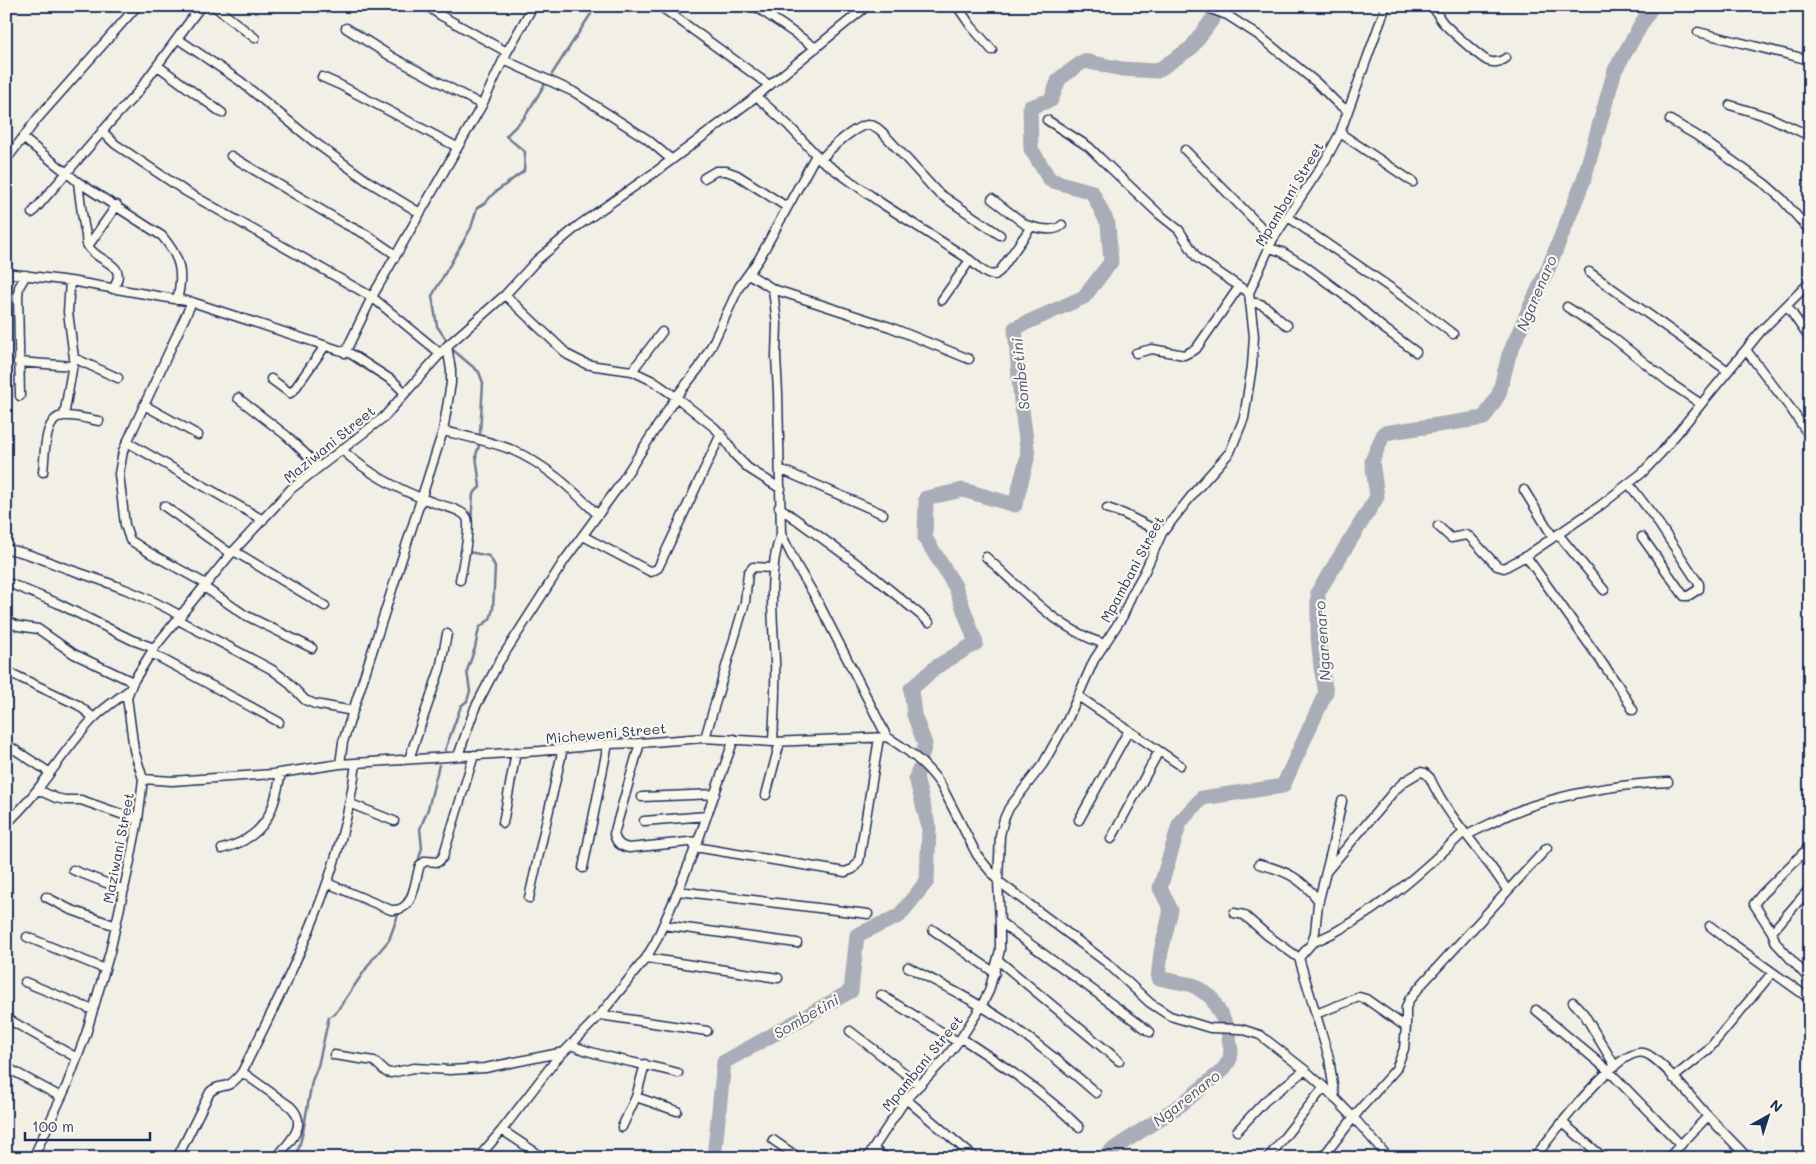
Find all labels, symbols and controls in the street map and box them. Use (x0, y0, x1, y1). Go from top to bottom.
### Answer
street label: Mpambani Street (1250, 138, 1328, 250)
water label: Ngarenaro (1511, 252, 1561, 334)
water label: Sombetini (1006, 337, 1034, 411)
street label: Maziwani Street (279, 401, 379, 487)
street label: Mpambani Street (1096, 512, 1168, 626)
water label: Ngarenaro (1309, 600, 1335, 682)
street label: Micheweni Street (545, 718, 667, 748)
street label: Maziwani Street (98, 791, 138, 905)
water label: Sombetini (770, 989, 843, 1043)
street label: Mpambani Street (877, 1011, 967, 1115)
water label: Ngarenaro (1148, 1065, 1224, 1131)
north arrow (1744, 1092, 1794, 1142)
text: N (1766, 1095, 1787, 1116)
scale bar (25, 1109, 150, 1141)
text: 100 m (32, 1116, 74, 1136)

